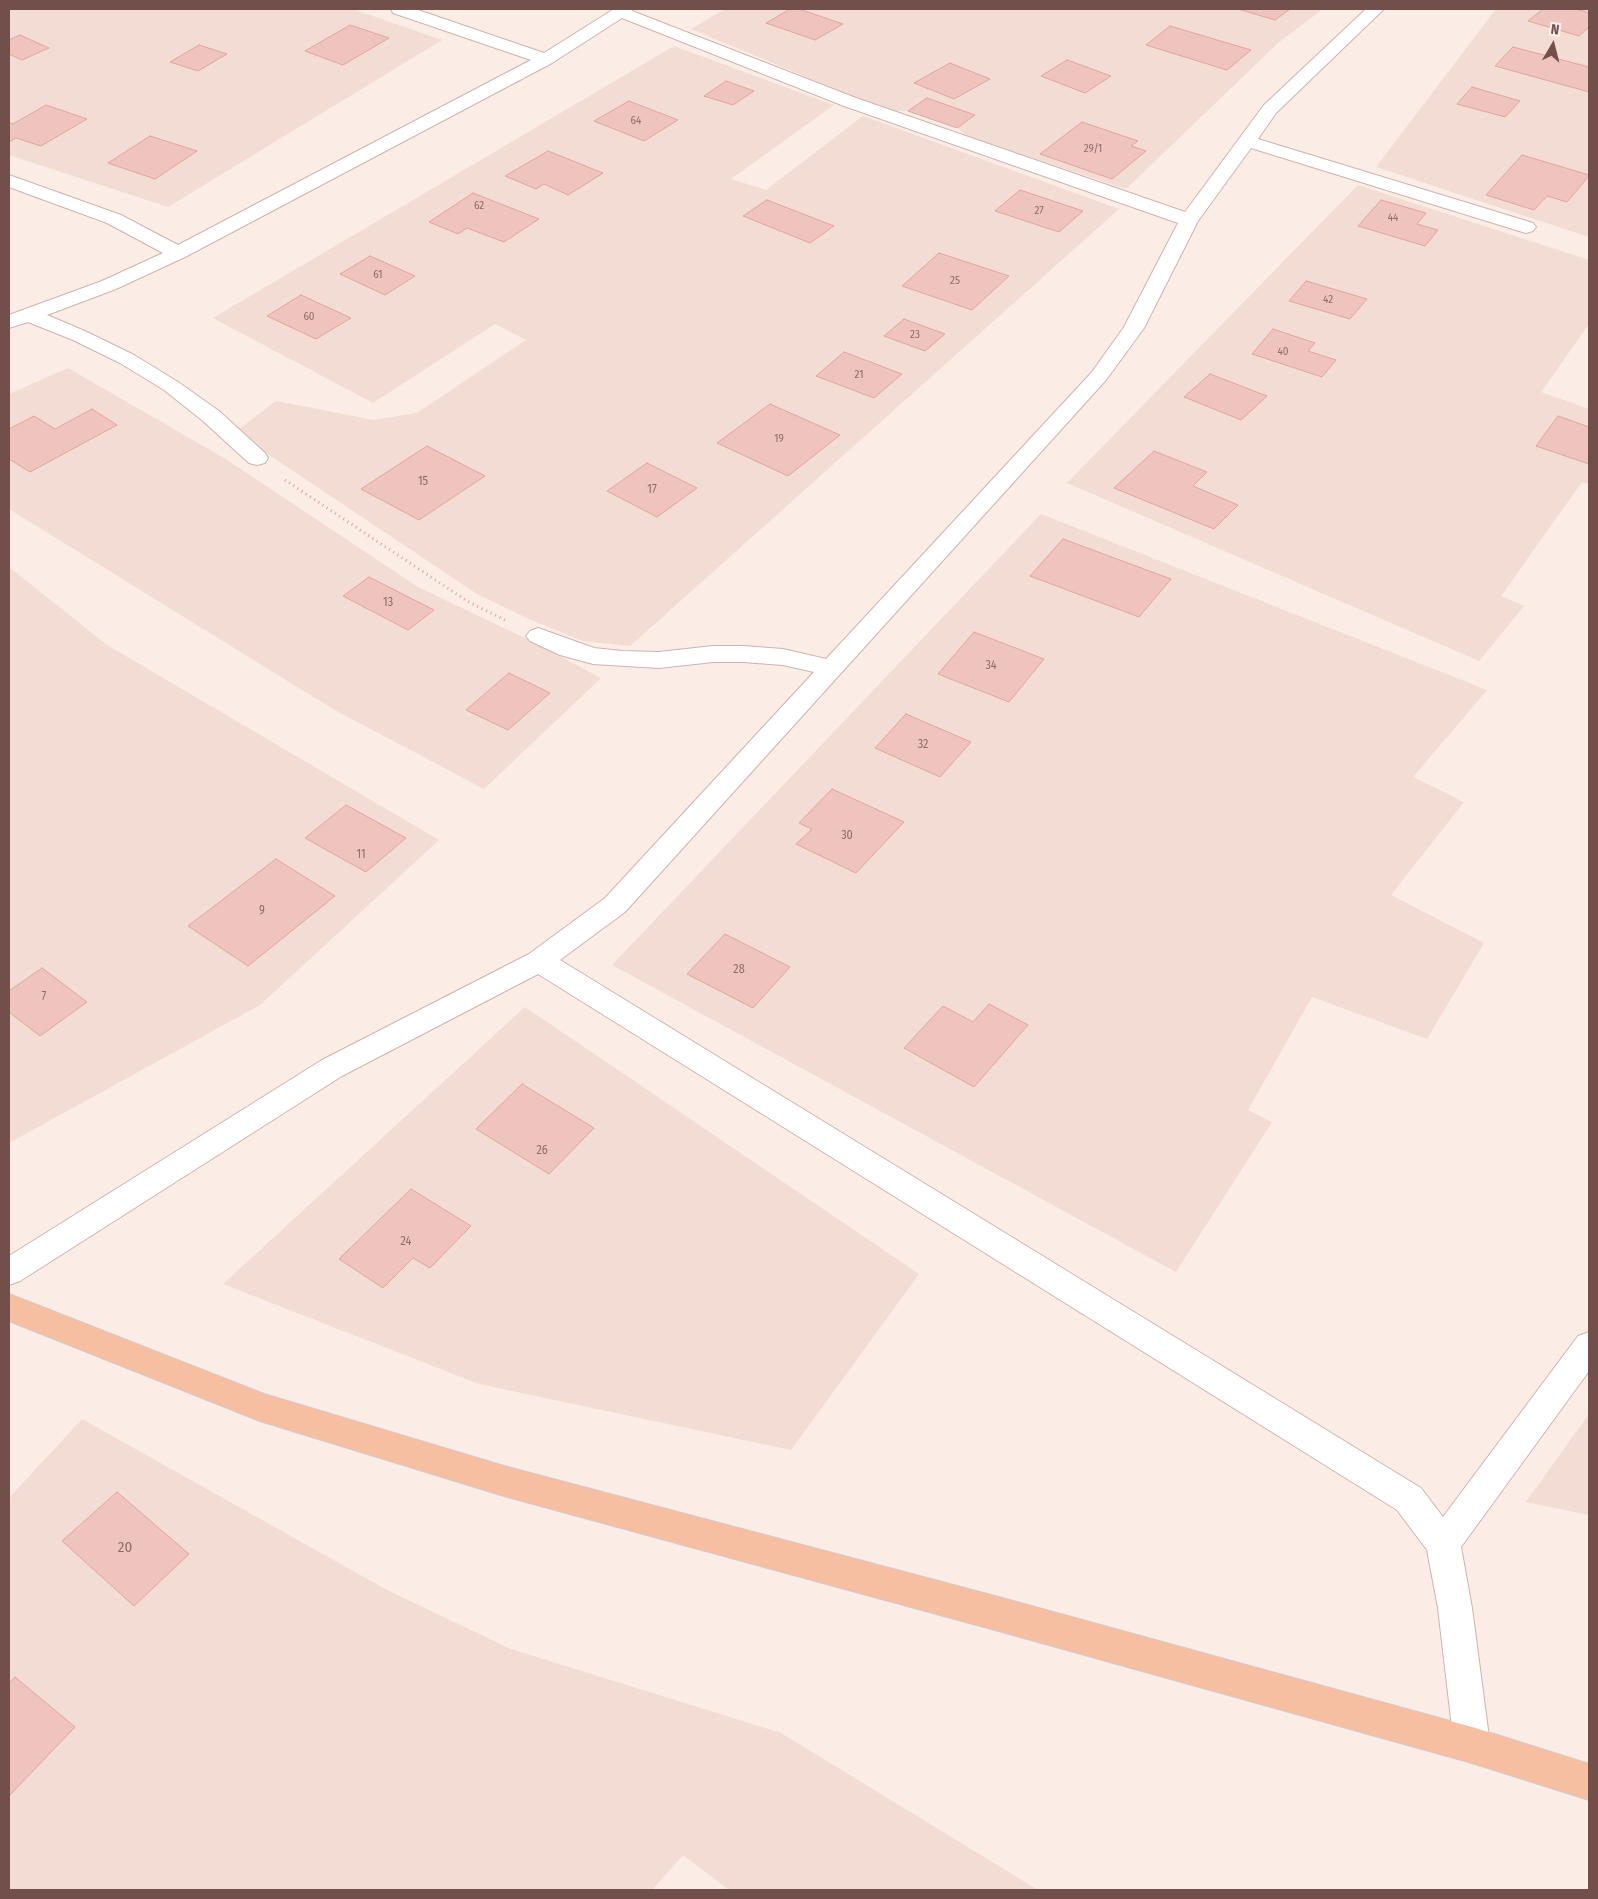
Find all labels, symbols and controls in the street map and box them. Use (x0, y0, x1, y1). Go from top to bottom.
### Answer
north arrow (1528, 20, 1578, 70)
text: N (1550, 21, 1560, 39)
house number: 64 (631, 114, 641, 128)
house number: 29/1 (1084, 142, 1102, 156)
house number: 62 (474, 199, 484, 213)
house number: 27 (1034, 204, 1044, 218)
house number: 44 (1388, 211, 1398, 225)
house number: 61 (373, 268, 383, 282)
house number: 25 (950, 274, 960, 288)
house number: 42 (1323, 293, 1333, 307)
house number: 60 (303, 310, 315, 324)
house number: 23 (910, 328, 920, 342)
house number: 40 (1277, 345, 1289, 359)
house number: 21 (855, 368, 863, 382)
house number: 19 (774, 432, 784, 446)
house number: 15 (418, 475, 428, 489)
house number: 17 (647, 483, 657, 497)
house number: 13 (383, 596, 393, 610)
house number: 34 (985, 659, 997, 673)
house number: 32 (918, 738, 928, 752)
house number: 30 (841, 829, 853, 843)
house number: 11 (356, 848, 366, 862)
house number: 9 (259, 904, 265, 918)
house number: 28 (733, 963, 745, 977)
house number: 7 (42, 990, 46, 1004)
house number: 26 (536, 1144, 548, 1158)
house number: 24 (401, 1235, 411, 1249)
house number: 20 (118, 1539, 132, 1557)

